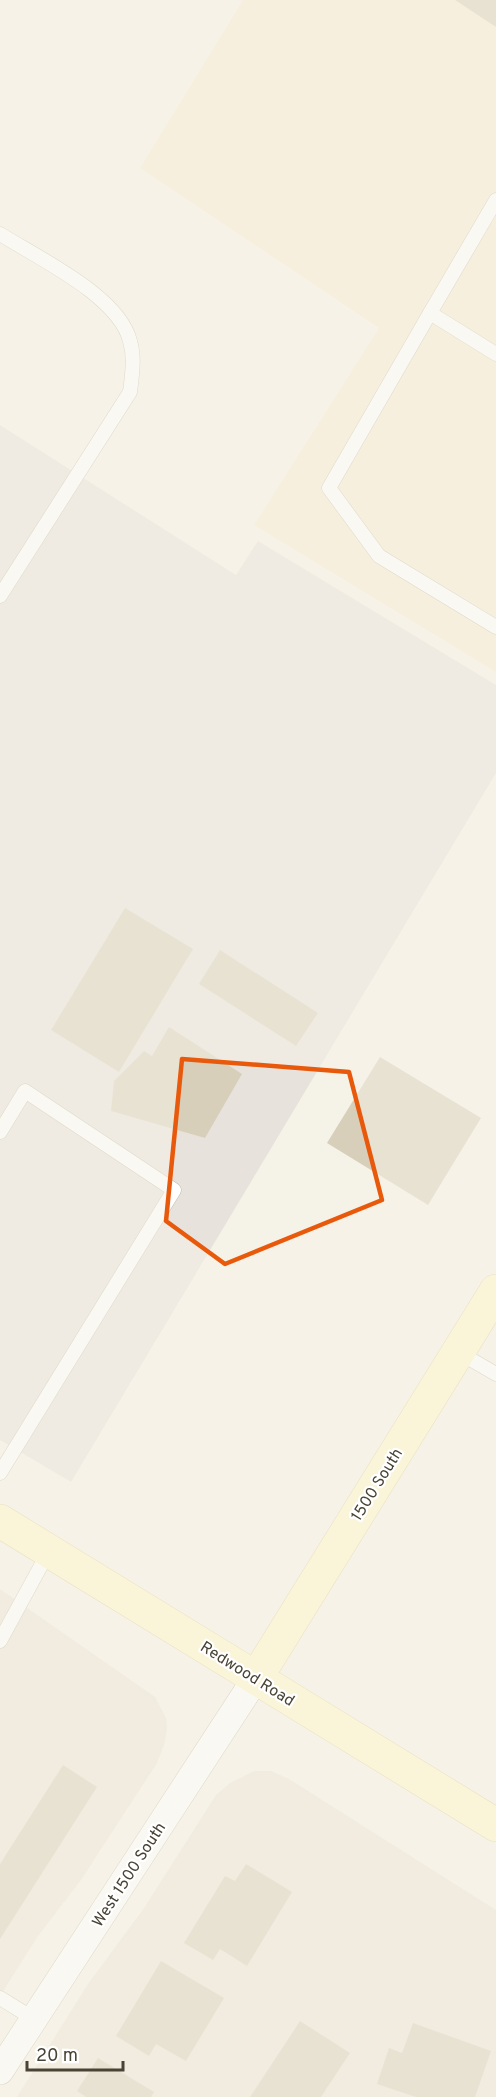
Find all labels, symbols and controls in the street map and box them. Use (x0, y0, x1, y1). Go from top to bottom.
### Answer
street label: 1500 South (347, 1445, 408, 1525)
street label: Redwood Road (196, 1638, 298, 1712)
street label: West 1500 South (88, 1819, 171, 1931)
scale bar (27, 2034, 123, 2072)
text: 20 m (36, 2045, 78, 2068)

